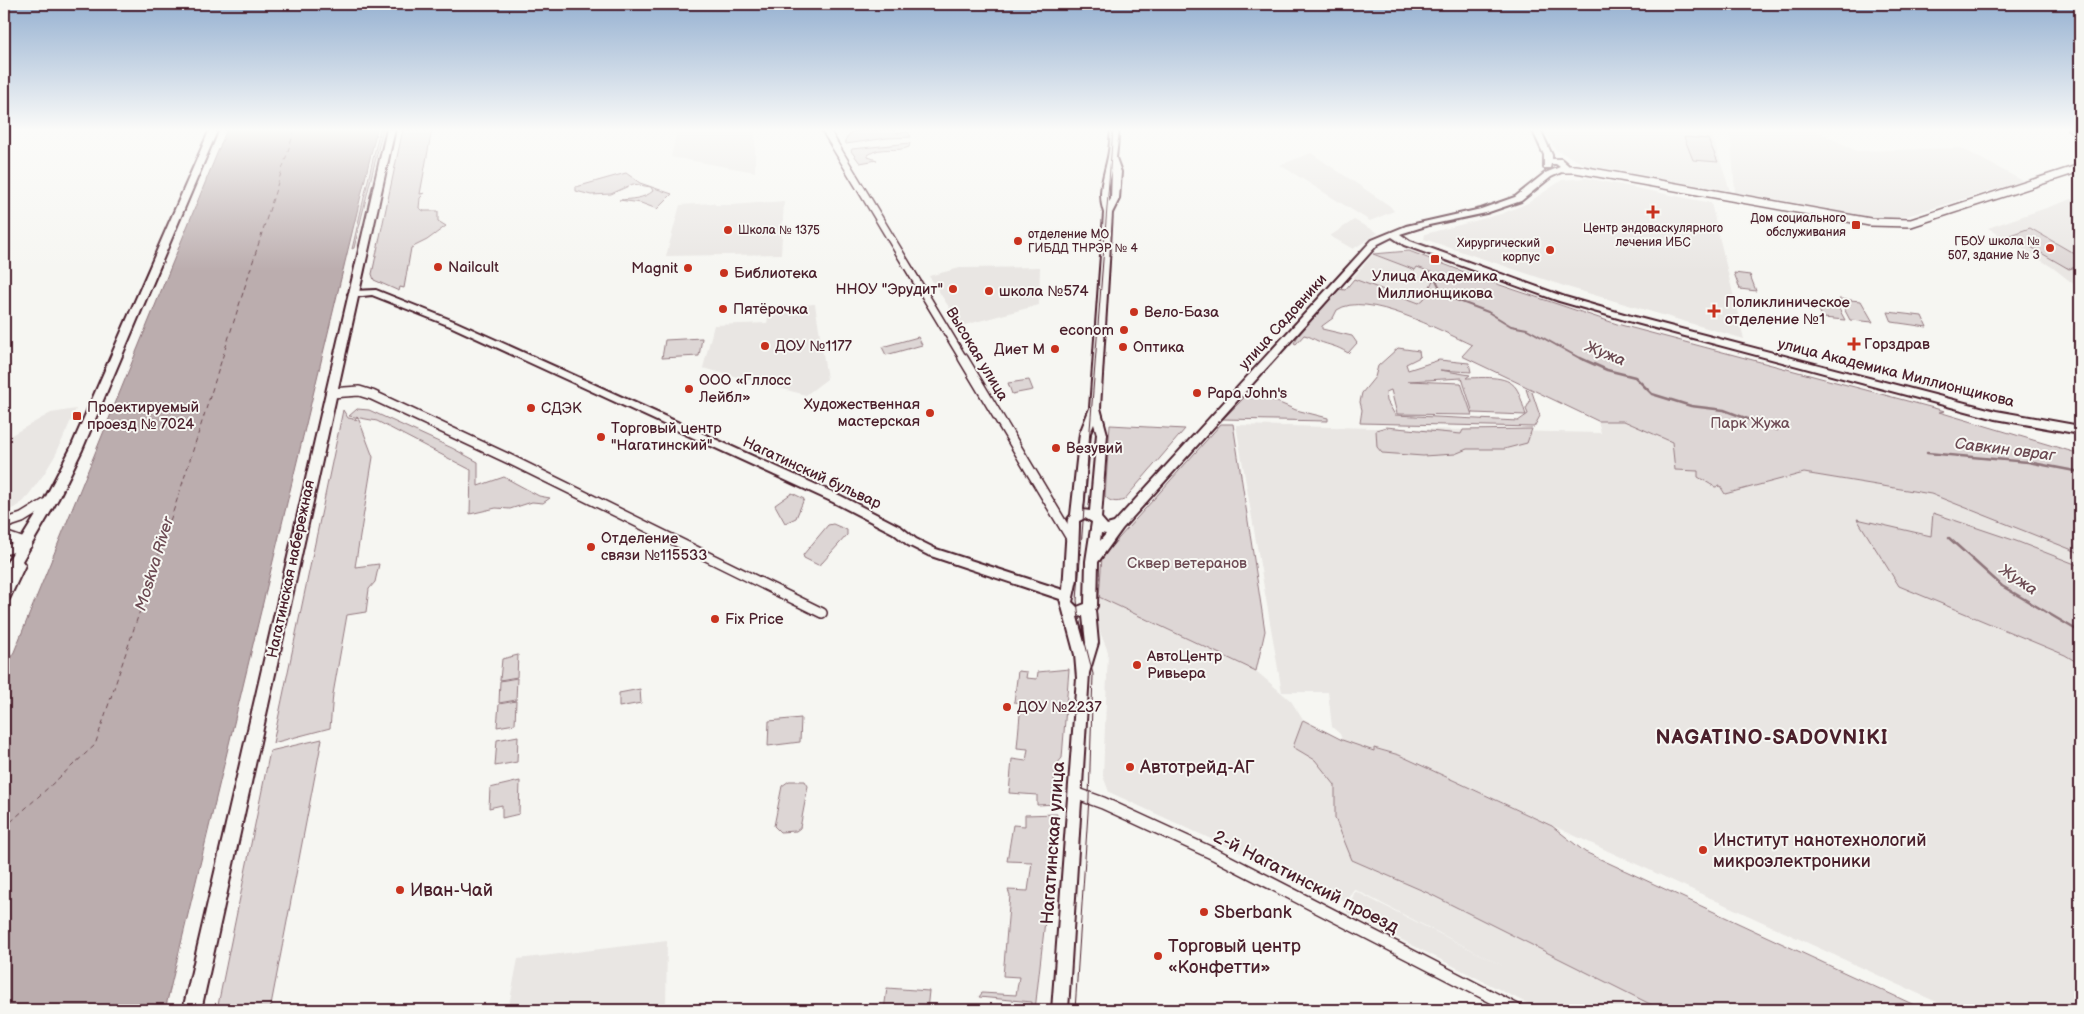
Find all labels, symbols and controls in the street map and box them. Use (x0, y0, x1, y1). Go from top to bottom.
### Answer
marker: Центр эндоваскулярного лечения ИБС (1646, 205, 1660, 219)
place label: Дом социального обслуживания (1751, 211, 1846, 240)
marker: Дом социального обслуживания (1850, 219, 1862, 231)
place label: Центр эндоваскулярного лечения ИБС (1583, 221, 1723, 250)
place label: Школа № 1375 (738, 223, 820, 238)
marker: Школа № 1375 (722, 224, 734, 236)
place label: отделение МО ГИБДД ТНРЭР № 4 (1028, 227, 1139, 256)
place label: ГБОУ школа № 507, здание № 3 (1948, 234, 2040, 263)
marker: отделение МО ГИБДД ТНРЭР № 4 (1012, 235, 1024, 247)
place label: Хирургический корпус (1457, 236, 1540, 265)
marker: ГБОУ школа № 507, здание № 3 (2044, 242, 2056, 254)
marker: Хирургический корпус (1544, 244, 1556, 256)
marker: Улица Академика Миллионщикова (1429, 253, 1441, 265)
place label: Nailcult (448, 258, 499, 277)
place label: Magnit (631, 259, 678, 278)
marker: Nailcult (432, 261, 444, 273)
marker: Magnit (682, 262, 694, 274)
place label: Библиотека (734, 264, 817, 283)
marker: Библиотека (718, 267, 730, 279)
place label: Улица Академика Миллионщикова (1372, 267, 1498, 303)
street label: улица Садовники (1235, 270, 1331, 374)
place label: ННОУ "Эрудит" (835, 280, 943, 299)
place label: школа №574 (999, 282, 1089, 301)
marker: ННОУ "Эрудит" (947, 283, 959, 295)
marker: школа №574 (983, 285, 995, 297)
place label: Поликлиническое отделение №1 (1725, 293, 1850, 329)
place label: Пятёрочка (733, 300, 808, 319)
marker: Пятёрочка (717, 303, 729, 315)
place label: Вело-База (1144, 303, 1219, 322)
street label: Высокая улица (942, 304, 1013, 404)
marker: Поликлиническое отделение №1 (1707, 304, 1721, 318)
marker: Вело-База (1128, 306, 1140, 318)
place label: econom (1059, 321, 1114, 340)
marker: econom (1118, 324, 1130, 336)
street label: улица Академика Миллионщикова (1776, 334, 2016, 412)
place label: Горздрав (1864, 335, 1930, 354)
place label: ДОУ №1177 (775, 337, 853, 356)
water label: Жужа (1581, 337, 1628, 371)
place label: Оптика (1133, 338, 1185, 357)
marker: Горздрав (1848, 338, 1860, 350)
marker: ДОУ №1177 (759, 340, 771, 352)
place label: Диет М (994, 340, 1045, 359)
marker: Оптика (1117, 341, 1129, 353)
marker: Диет М (1049, 343, 1061, 355)
place label: ООО «Гллосс Лейбл» (698, 371, 792, 407)
marker: ООО «Гллосс Лейбл» (683, 383, 695, 395)
place label: Papa John's (1207, 384, 1288, 403)
marker: Papa John's (1191, 387, 1203, 399)
place label: Художественная мастерская (804, 395, 920, 431)
place label: Проектируемый проезд № 7024 (87, 398, 199, 434)
place label: СДЭК (541, 399, 582, 418)
marker: СДЭК (525, 402, 537, 414)
marker: Художественная мастерская (924, 407, 936, 419)
marker: Проектируемый проезд № 7024 (71, 410, 83, 422)
park label: Парк Жужа (1710, 414, 1790, 433)
place label: Торговый центр "Нагатинский" (611, 419, 722, 455)
marker: Торговый центр "Нагатинский" (595, 431, 607, 443)
street label: Нагатинский бульвар (740, 433, 885, 514)
water label: Савкин овраг (1954, 434, 2057, 466)
place label: Везувий (1066, 439, 1123, 458)
marker: Везувий (1050, 442, 1062, 454)
street label: Нагатинская набережная (263, 478, 319, 660)
water label: Moskva River (132, 514, 179, 613)
place label: Отделение связи №115533 (601, 529, 708, 565)
marker: Отделение связи №115533 (585, 541, 597, 553)
park label: Сквер ветеранов (1127, 554, 1247, 573)
water label: Жужа (1994, 560, 2041, 600)
place label: Fix Price (725, 610, 784, 629)
marker: Fix Price (709, 613, 721, 625)
place label: АвтоЦентр Ривьера (1146, 647, 1223, 683)
marker: АвтоЦентр Ривьера (1131, 659, 1143, 671)
place label: ДОУ №2237 (1017, 698, 1102, 717)
marker: ДОУ №2237 (1001, 701, 1013, 713)
district label: NAGATINO-SADOVNIKI (1655, 726, 1889, 750)
place label: Автотрейд-АГ (1139, 757, 1255, 778)
street label: Нагатинская улица (1037, 760, 1069, 925)
marker: Автотрейд-АГ (1124, 761, 1136, 773)
street label: 2-й Нагатинский проезд (1210, 826, 1402, 938)
place label: Институт нанотехнологий микроэлектроники (1713, 830, 1927, 872)
marker: Институт нанотехнологий микроэлектроники (1697, 844, 1709, 856)
place label: Иван-Чай (410, 880, 493, 901)
marker: Иван-Чай (394, 884, 406, 896)
place label: Sberbank (1214, 902, 1292, 923)
marker: Sberbank (1198, 906, 1210, 918)
place label: Торговый центр «Конфетти» (1168, 936, 1301, 978)
marker: Торговый центр «Конфетти» (1152, 950, 1164, 962)

